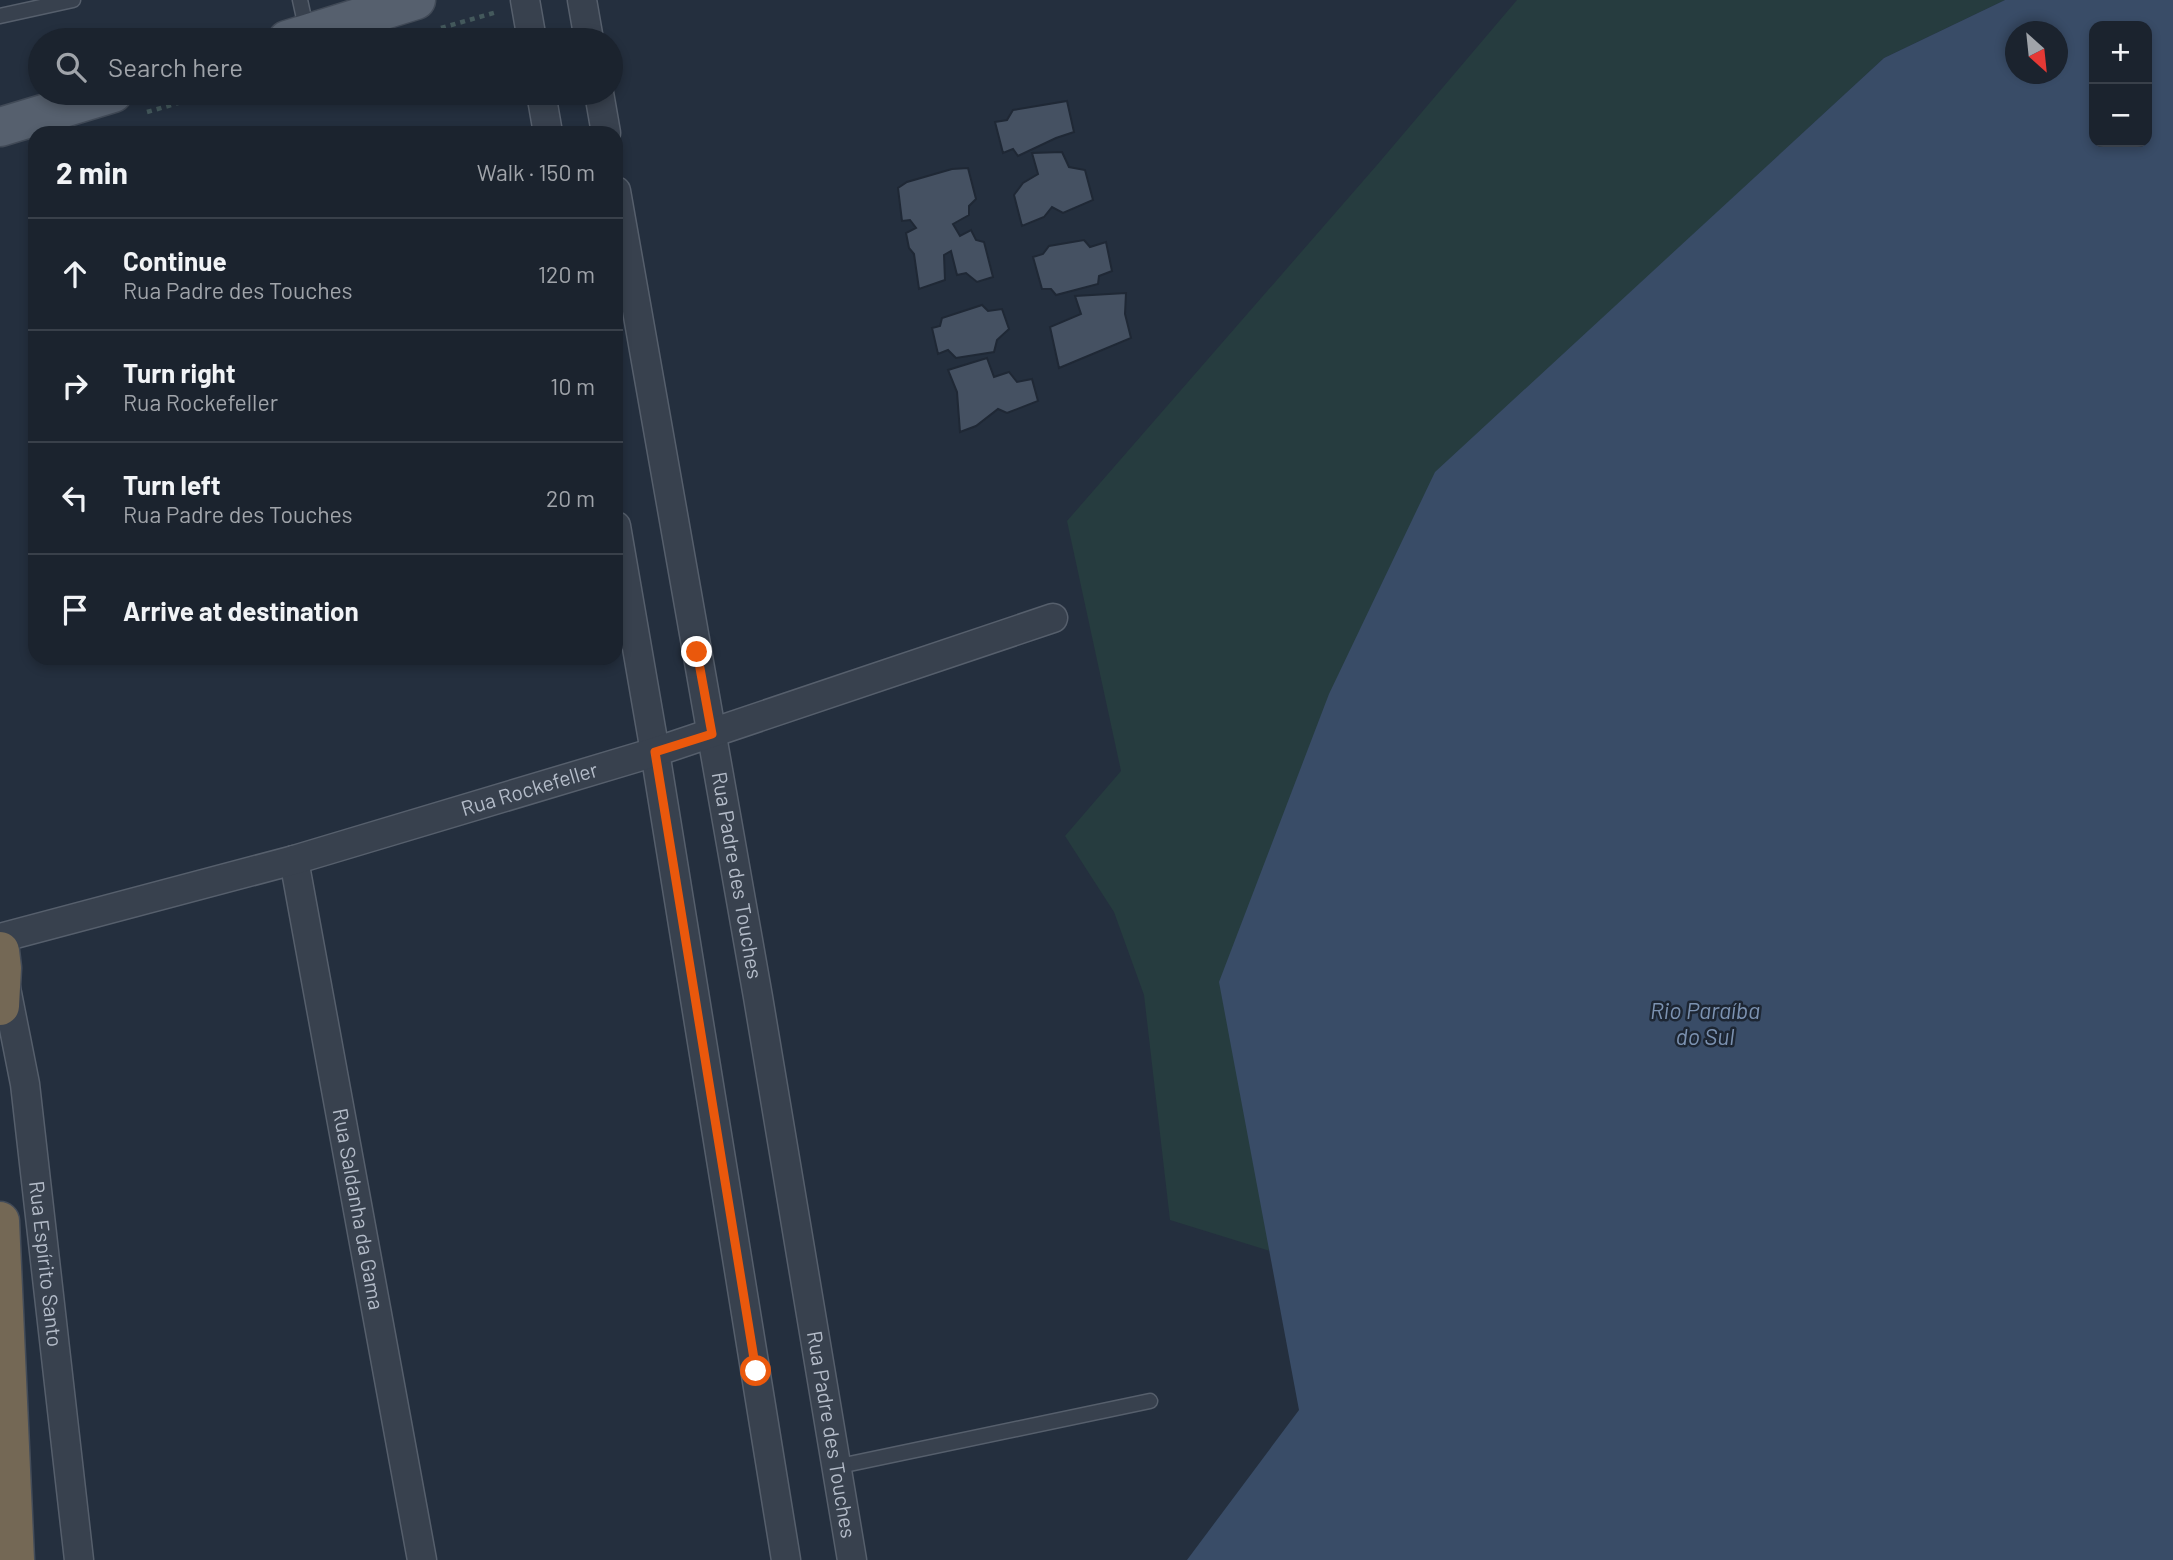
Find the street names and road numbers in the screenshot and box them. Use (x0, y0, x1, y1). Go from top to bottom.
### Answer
street label: Rua Rockefeller (458, 756, 601, 820)
street label: Rua Padre des Touches (708, 770, 769, 981)
street label: Rua Saldanha da Gama (329, 1106, 390, 1312)
street label: Rua Espírito Santo (25, 1179, 69, 1348)
street label: Rua Padre des Touches (803, 1329, 862, 1540)

